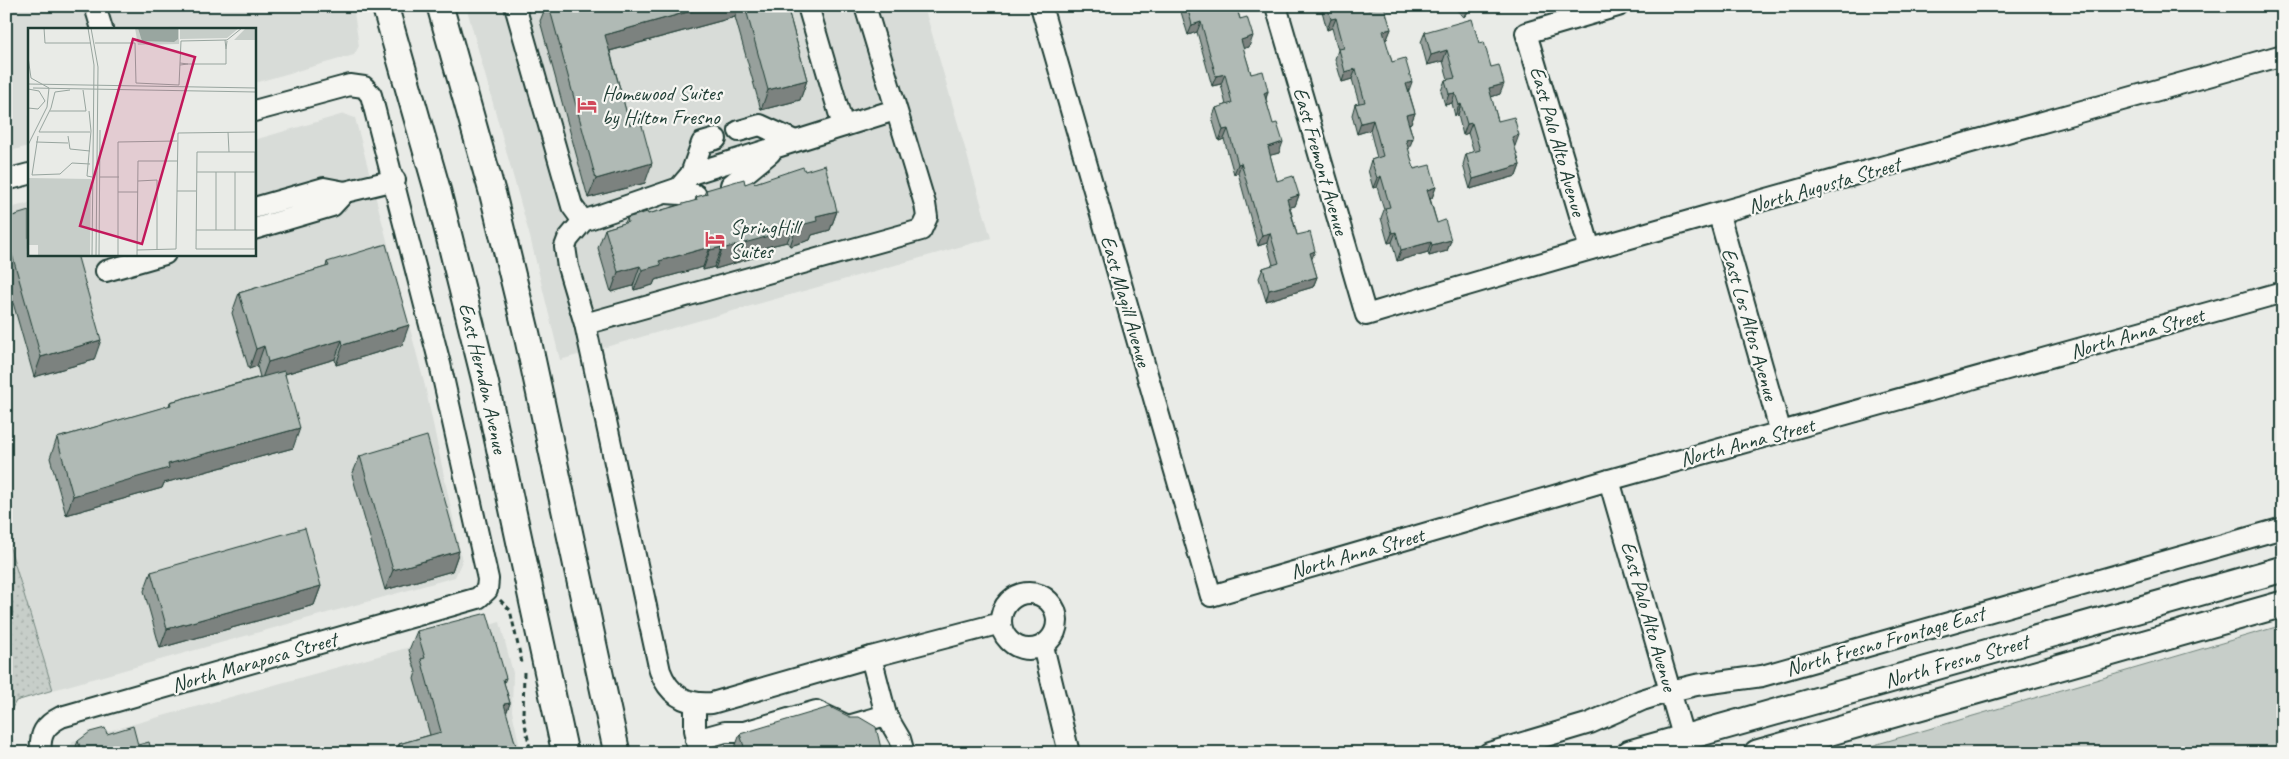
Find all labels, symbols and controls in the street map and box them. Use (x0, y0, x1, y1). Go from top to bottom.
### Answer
inset map (28, 28, 255, 255)
street label: East Palo Alto Avenue (1524, 63, 1592, 221)
place label: Homewood Suites by Hilton Fresno (602, 80, 724, 130)
street label: East Fremont Avenue (1288, 84, 1355, 239)
hotel icon: Homewood Suites by Hilton Fresno (576, 94, 598, 116)
street label: North Augusta Street (1745, 150, 1906, 219)
place label: SpringHill Suites (730, 214, 803, 264)
hotel icon: SpringHill Suites (704, 228, 726, 250)
street label: East Magill Avenue (1095, 233, 1157, 371)
street label: East Los Altos Avenue (1716, 245, 1784, 404)
street label: East Herndon Avenue (453, 300, 513, 457)
street label: North Anna Street (2067, 301, 2209, 365)
street label: North Anna Street (1677, 411, 1819, 472)
street label: North Anna Street (1287, 521, 1429, 585)
street label: East Palo Alto Avenue (1615, 538, 1683, 696)
street label: North Fresno Frontage East (1783, 599, 1990, 682)
street label: North Maraposa Street (168, 625, 342, 698)
street label: North Fresno Street (1882, 628, 2034, 694)

